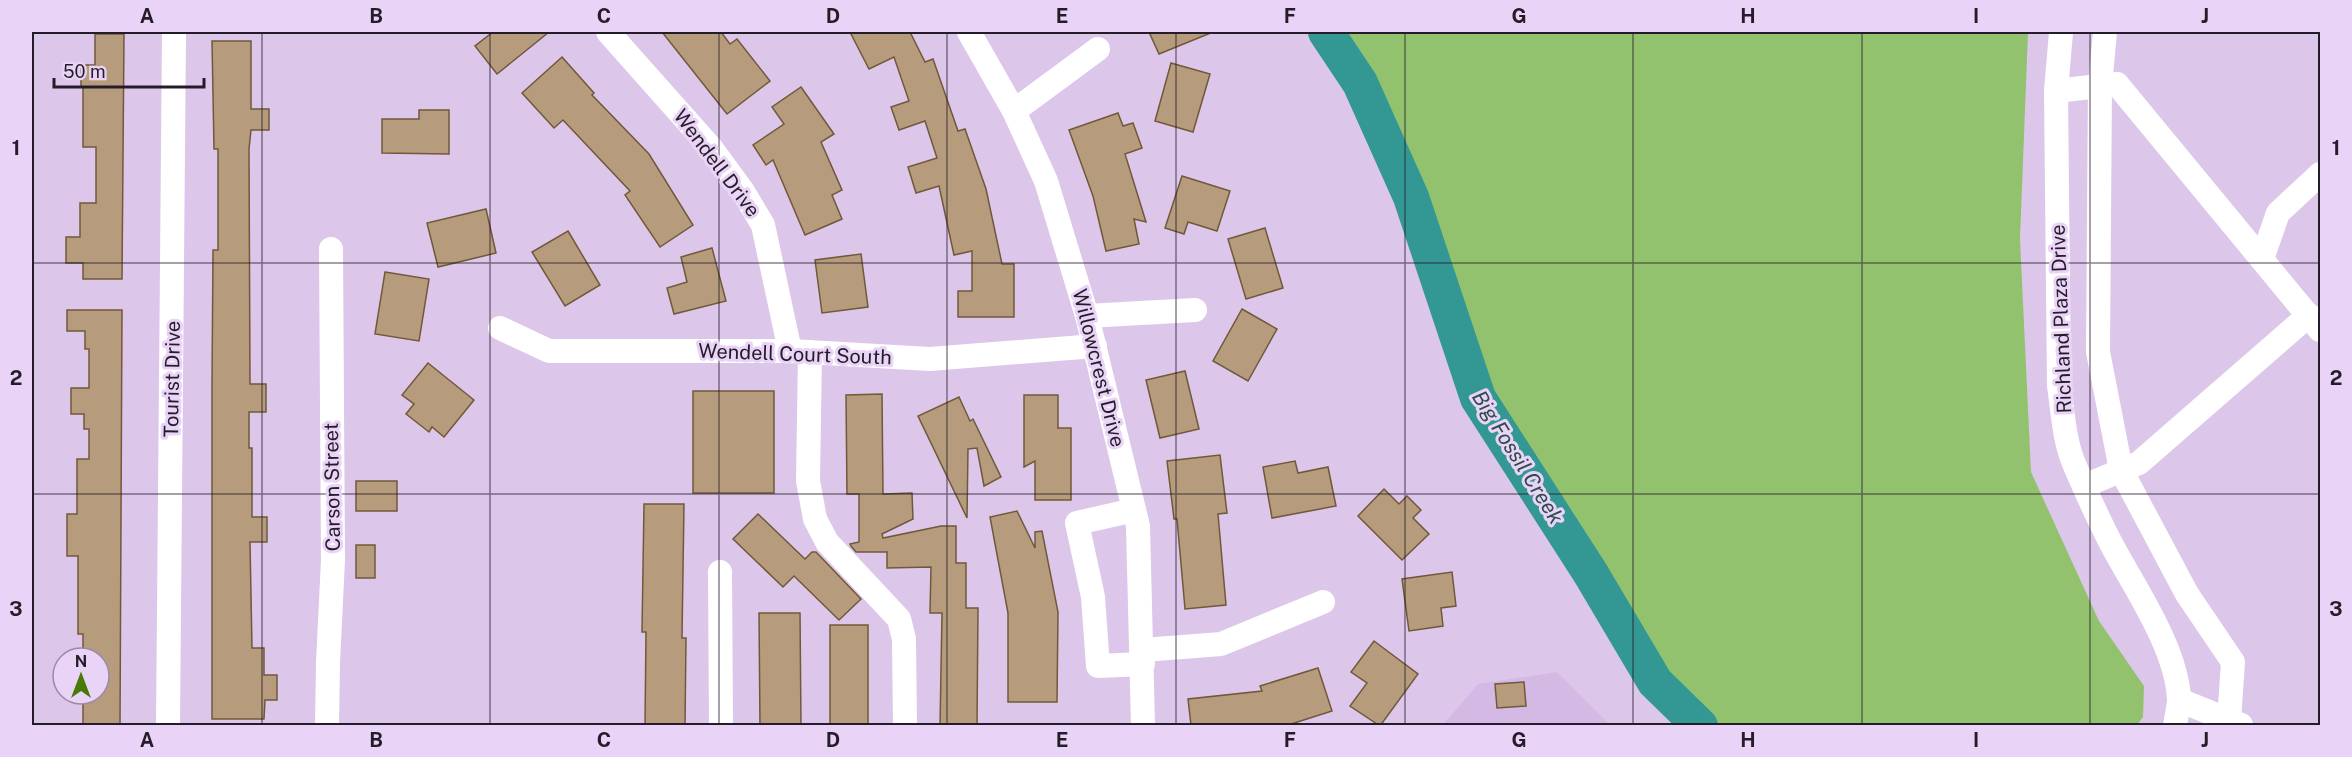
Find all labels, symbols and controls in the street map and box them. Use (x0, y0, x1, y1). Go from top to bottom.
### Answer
text: A (140, 4, 154, 28)
text: B (369, 4, 383, 28)
text: C (597, 4, 611, 28)
text: D (826, 4, 840, 28)
text: E (1056, 4, 1068, 28)
text: F (1284, 4, 1296, 28)
text: G (1511, 4, 1527, 28)
text: H (1740, 4, 1756, 28)
text: I (1973, 4, 1979, 28)
text: J (2201, 4, 2209, 28)
scale bar (54, 51, 204, 89)
text: 50 m (63, 61, 106, 82)
street label: Wendell Drive (669, 104, 765, 222)
text: 1 (12, 136, 20, 160)
text: 1 (2332, 136, 2340, 160)
street label: Richland Plaza Drive (2046, 224, 2076, 414)
street label: Willowcrest Drive (1068, 286, 1130, 450)
street label: Tourist Drive (159, 320, 185, 438)
street label: Wendell Court South (698, 339, 892, 369)
text: 2 (10, 366, 22, 390)
text: 2 (2330, 366, 2342, 390)
water label: Big Fossil Creek (1467, 386, 1569, 529)
street label: Carson Street (319, 422, 345, 552)
text: 3 (9, 597, 23, 621)
text: 3 (2329, 597, 2343, 621)
north arrow (51, 646, 111, 706)
text: N (75, 652, 87, 671)
text: A (140, 728, 154, 752)
text: B (369, 728, 383, 752)
text: C (597, 728, 611, 752)
text: D (826, 728, 840, 752)
text: E (1056, 728, 1068, 752)
text: F (1284, 728, 1296, 752)
text: G (1511, 728, 1527, 752)
text: H (1740, 728, 1756, 752)
text: I (1973, 728, 1979, 752)
text: J (2201, 728, 2209, 752)

